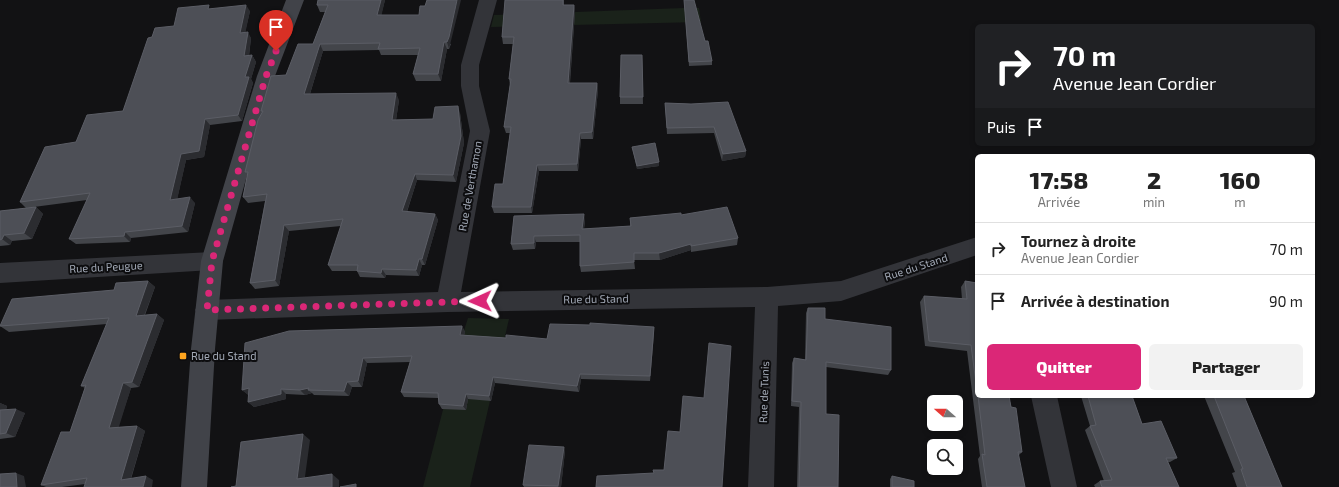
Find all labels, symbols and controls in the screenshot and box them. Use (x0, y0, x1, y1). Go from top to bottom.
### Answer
pin (259, 10, 293, 51)
icon: arrive (265, 16, 287, 38)
text: 70 m (1053, 38, 1116, 72)
icon: right (987, 40, 1039, 92)
text: Avenue Jean Cordier (1053, 72, 1216, 94)
icon: arrive (1024, 116, 1046, 138)
text: Puis (987, 118, 1016, 136)
street label: Rue de Verthamon (455, 140, 484, 232)
text: 17:58 (1030, 165, 1088, 194)
text: 2 (1147, 165, 1161, 194)
text: 160 (1220, 165, 1260, 194)
text: Arrivée (1038, 194, 1080, 210)
text: min (1143, 194, 1165, 210)
text: m (1234, 194, 1246, 210)
text: Tournez à droite (1021, 232, 1136, 250)
icon: right (987, 238, 1009, 260)
text: 70 m (1270, 240, 1303, 258)
street label: Rue du Stand (883, 250, 949, 283)
text: Avenue Jean Cordier (1021, 250, 1139, 266)
street label: Rue du Peugue (69, 258, 143, 275)
position arrow (459, 280, 501, 322)
icon: arrive (987, 290, 1009, 312)
street label: Rue du Stand (563, 291, 629, 306)
text: Arrivée à destination (1021, 292, 1169, 310)
text: 90 m (1269, 292, 1303, 310)
button: Quitter (987, 344, 1141, 390)
button: Partager (1149, 344, 1303, 390)
place label: Rue du Stand (191, 349, 256, 362)
marker: Rue du Stand (178, 351, 188, 361)
street label: Rue de Tunis (756, 360, 771, 423)
north arrow (927, 395, 963, 431)
map controls (927, 395, 963, 475)
button: search (927, 439, 963, 475)

